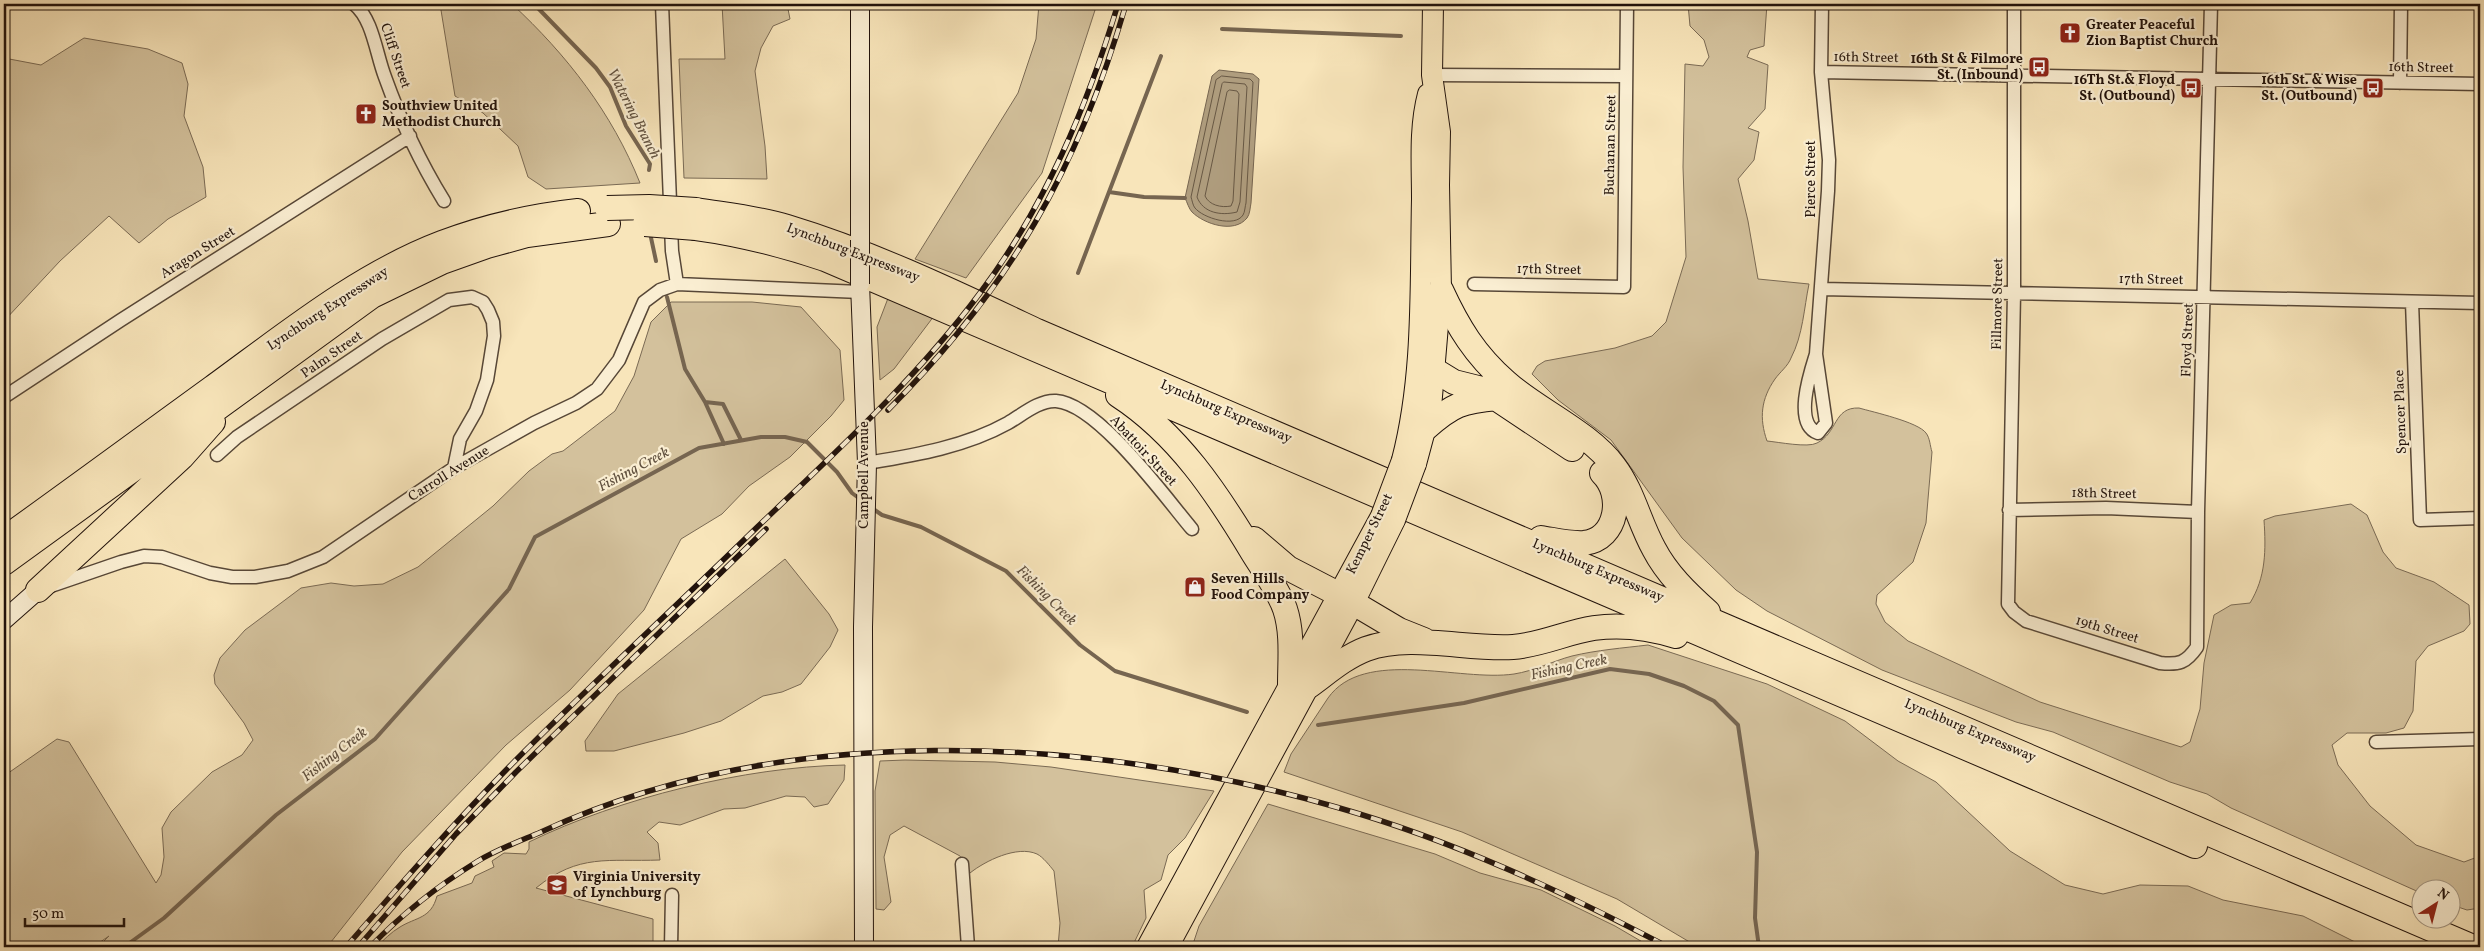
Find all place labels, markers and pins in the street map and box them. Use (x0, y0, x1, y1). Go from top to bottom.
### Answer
place label: Greater Peaceful Zion Baptist Church (2086, 16, 2218, 51)
church icon: Greater Peaceful Zion Baptist Church (2058, 21, 2082, 45)
place label: 16th St & Filmore St. (Inbound) (1910, 50, 2023, 85)
bus stop icon: 16th St & Filmore St. (Inbound) (2027, 55, 2051, 79)
place label: 16Th St.& Floyd St. (Outbound) (2074, 71, 2175, 106)
place label: 16th St. & Wise St. (Outbound) (2261, 71, 2357, 106)
bus stop icon: 16Th St.& Floyd St. (Outbound) (2179, 76, 2203, 100)
bus stop icon: 16th St. & Wise St. (Outbound) (2361, 76, 2385, 100)
place label: Southview United Methodist Church (382, 97, 501, 132)
church icon: Southview United Methodist Church (354, 102, 378, 126)
place label: Seven Hills Food Company (1211, 570, 1309, 605)
shop icon: Seven Hills Food Company (1183, 575, 1207, 599)
place label: Virginia University of Lynchburg (573, 868, 701, 903)
school or university icon: Virginia University of Lynchburg (545, 873, 569, 897)

